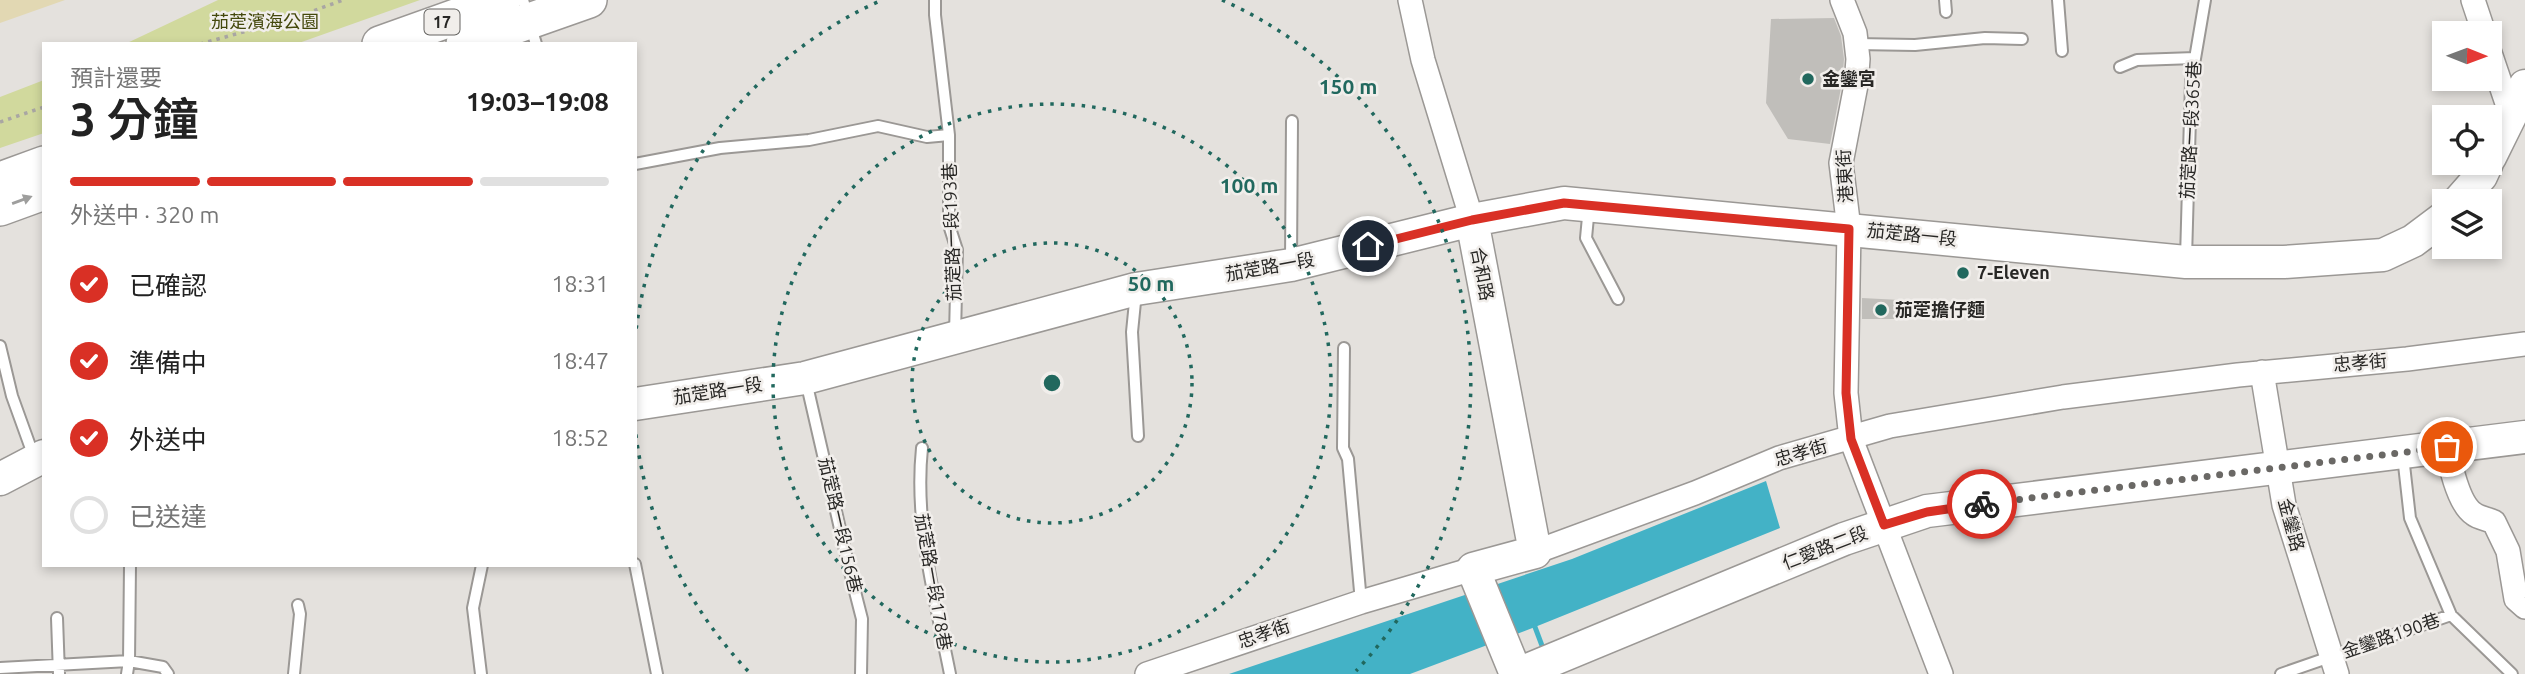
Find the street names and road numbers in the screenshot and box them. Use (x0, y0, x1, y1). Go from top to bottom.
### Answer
road number: 17 (424, 10, 460, 34)
street label: 茄萣路一段365巷 (2176, 60, 2204, 200)
street label: 港東街 (1833, 149, 1855, 204)
street label: 茄萣路一段193巷 (939, 162, 963, 302)
street label: 茄萣路一段 (1866, 219, 1958, 249)
street label: 合和路 (1468, 245, 1498, 302)
street label: 茄萣路一段 (1224, 248, 1316, 284)
street label: 忠孝街 (2332, 350, 2388, 374)
street label: 茄萣路一段 (672, 373, 764, 407)
street label: 忠孝街 (1772, 435, 1829, 469)
street label: 茄萣路一段156巷 (816, 455, 866, 594)
street label: 金鑾路 (2275, 496, 2309, 553)
street label: 茄萣路一段178巷 (912, 512, 956, 652)
street label: 仁愛路二段 (1779, 522, 1870, 573)
street label: 金鑾路190巷 (2339, 609, 2442, 661)
street label: 忠孝街 (1235, 615, 1292, 651)

